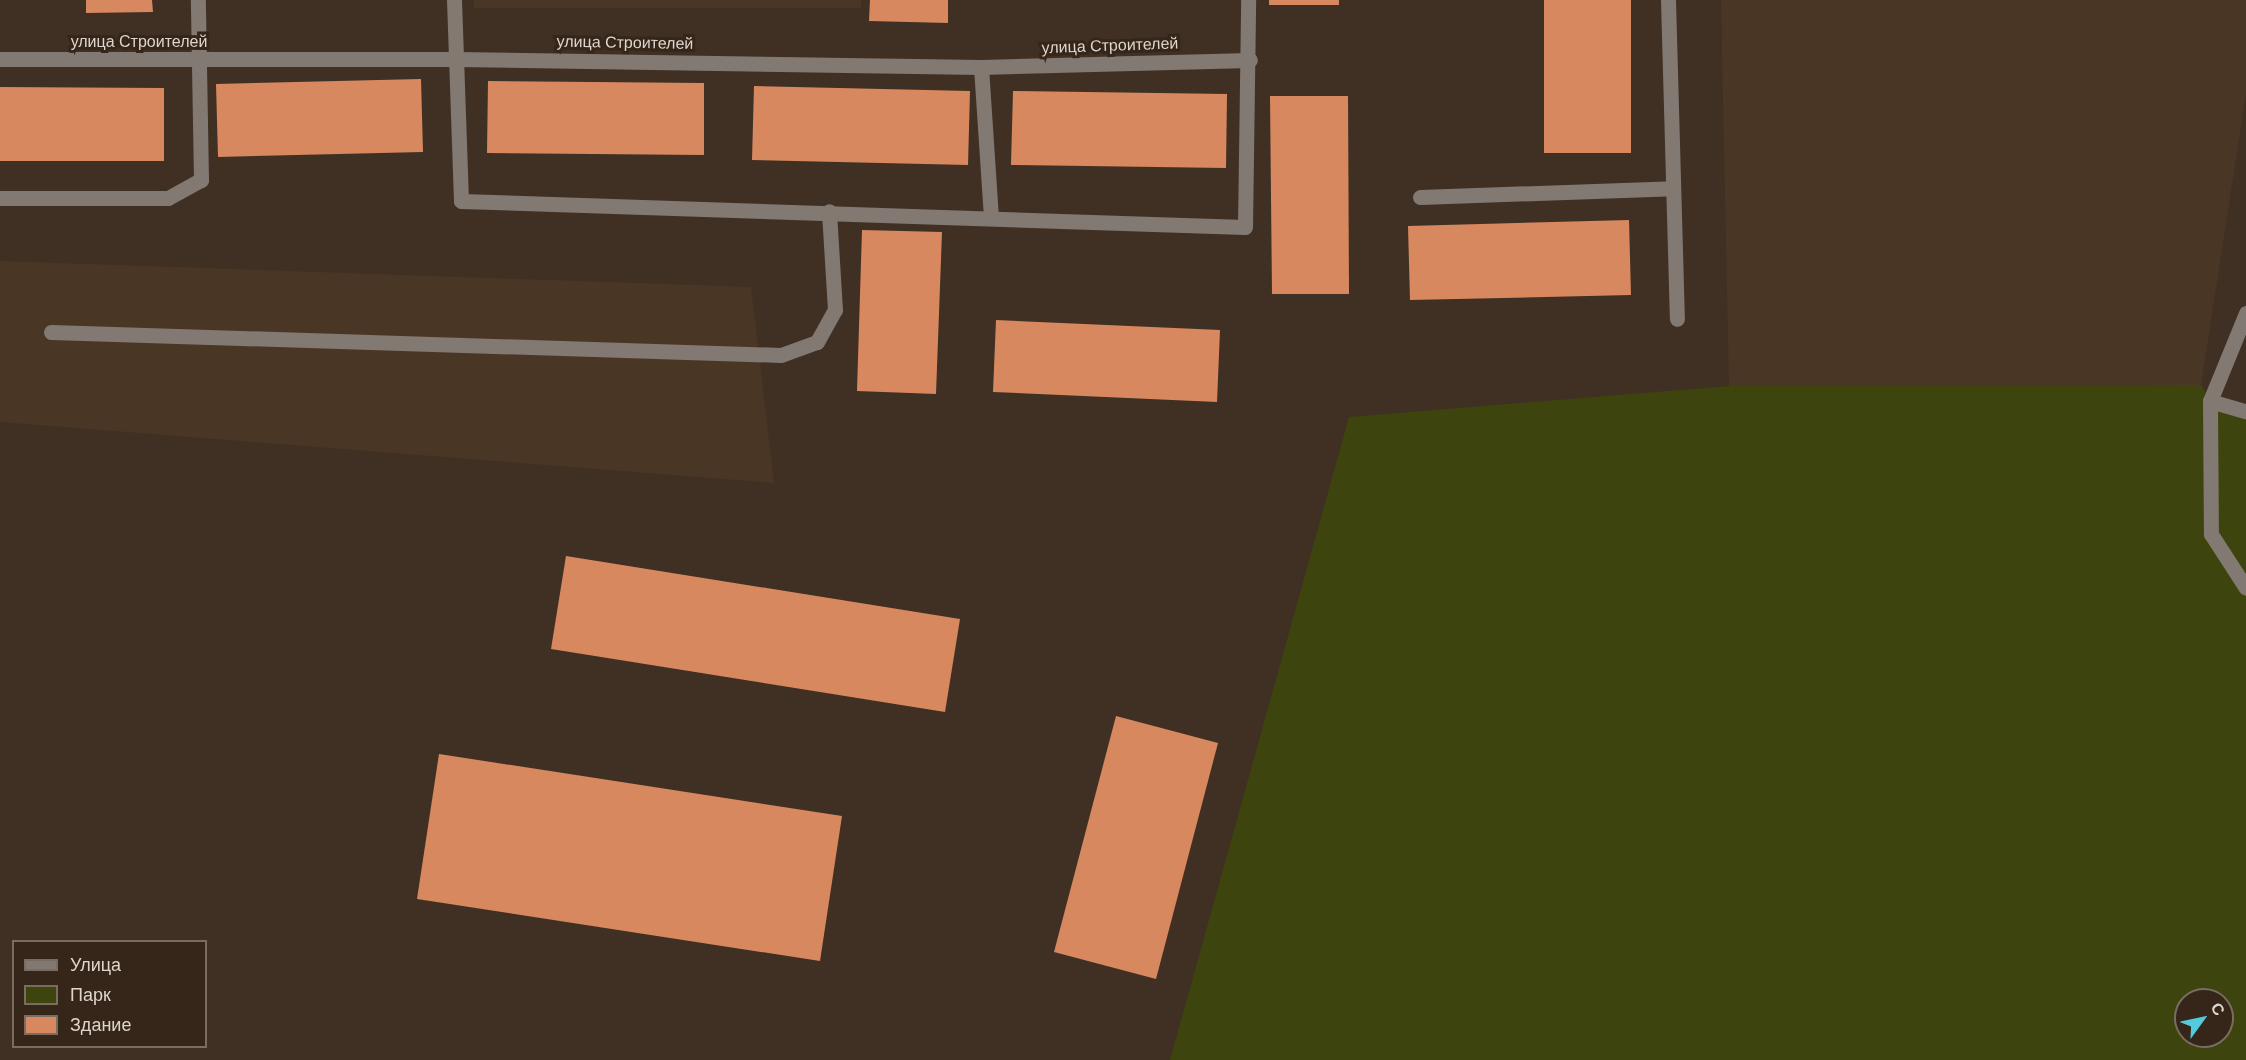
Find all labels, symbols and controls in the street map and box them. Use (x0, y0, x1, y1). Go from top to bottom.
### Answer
street label: улица Строителей (71, 32, 207, 52)
street label: улица Строителей (556, 32, 694, 54)
street label: улица Строителей (1041, 34, 1179, 58)
legend (12, 940, 207, 1048)
text: Улица (70, 955, 121, 975)
text: Парк (70, 985, 111, 1005)
north arrow (2174, 988, 2234, 1048)
text: С (2208, 1000, 2228, 1018)
text: Здание (70, 1015, 131, 1035)

